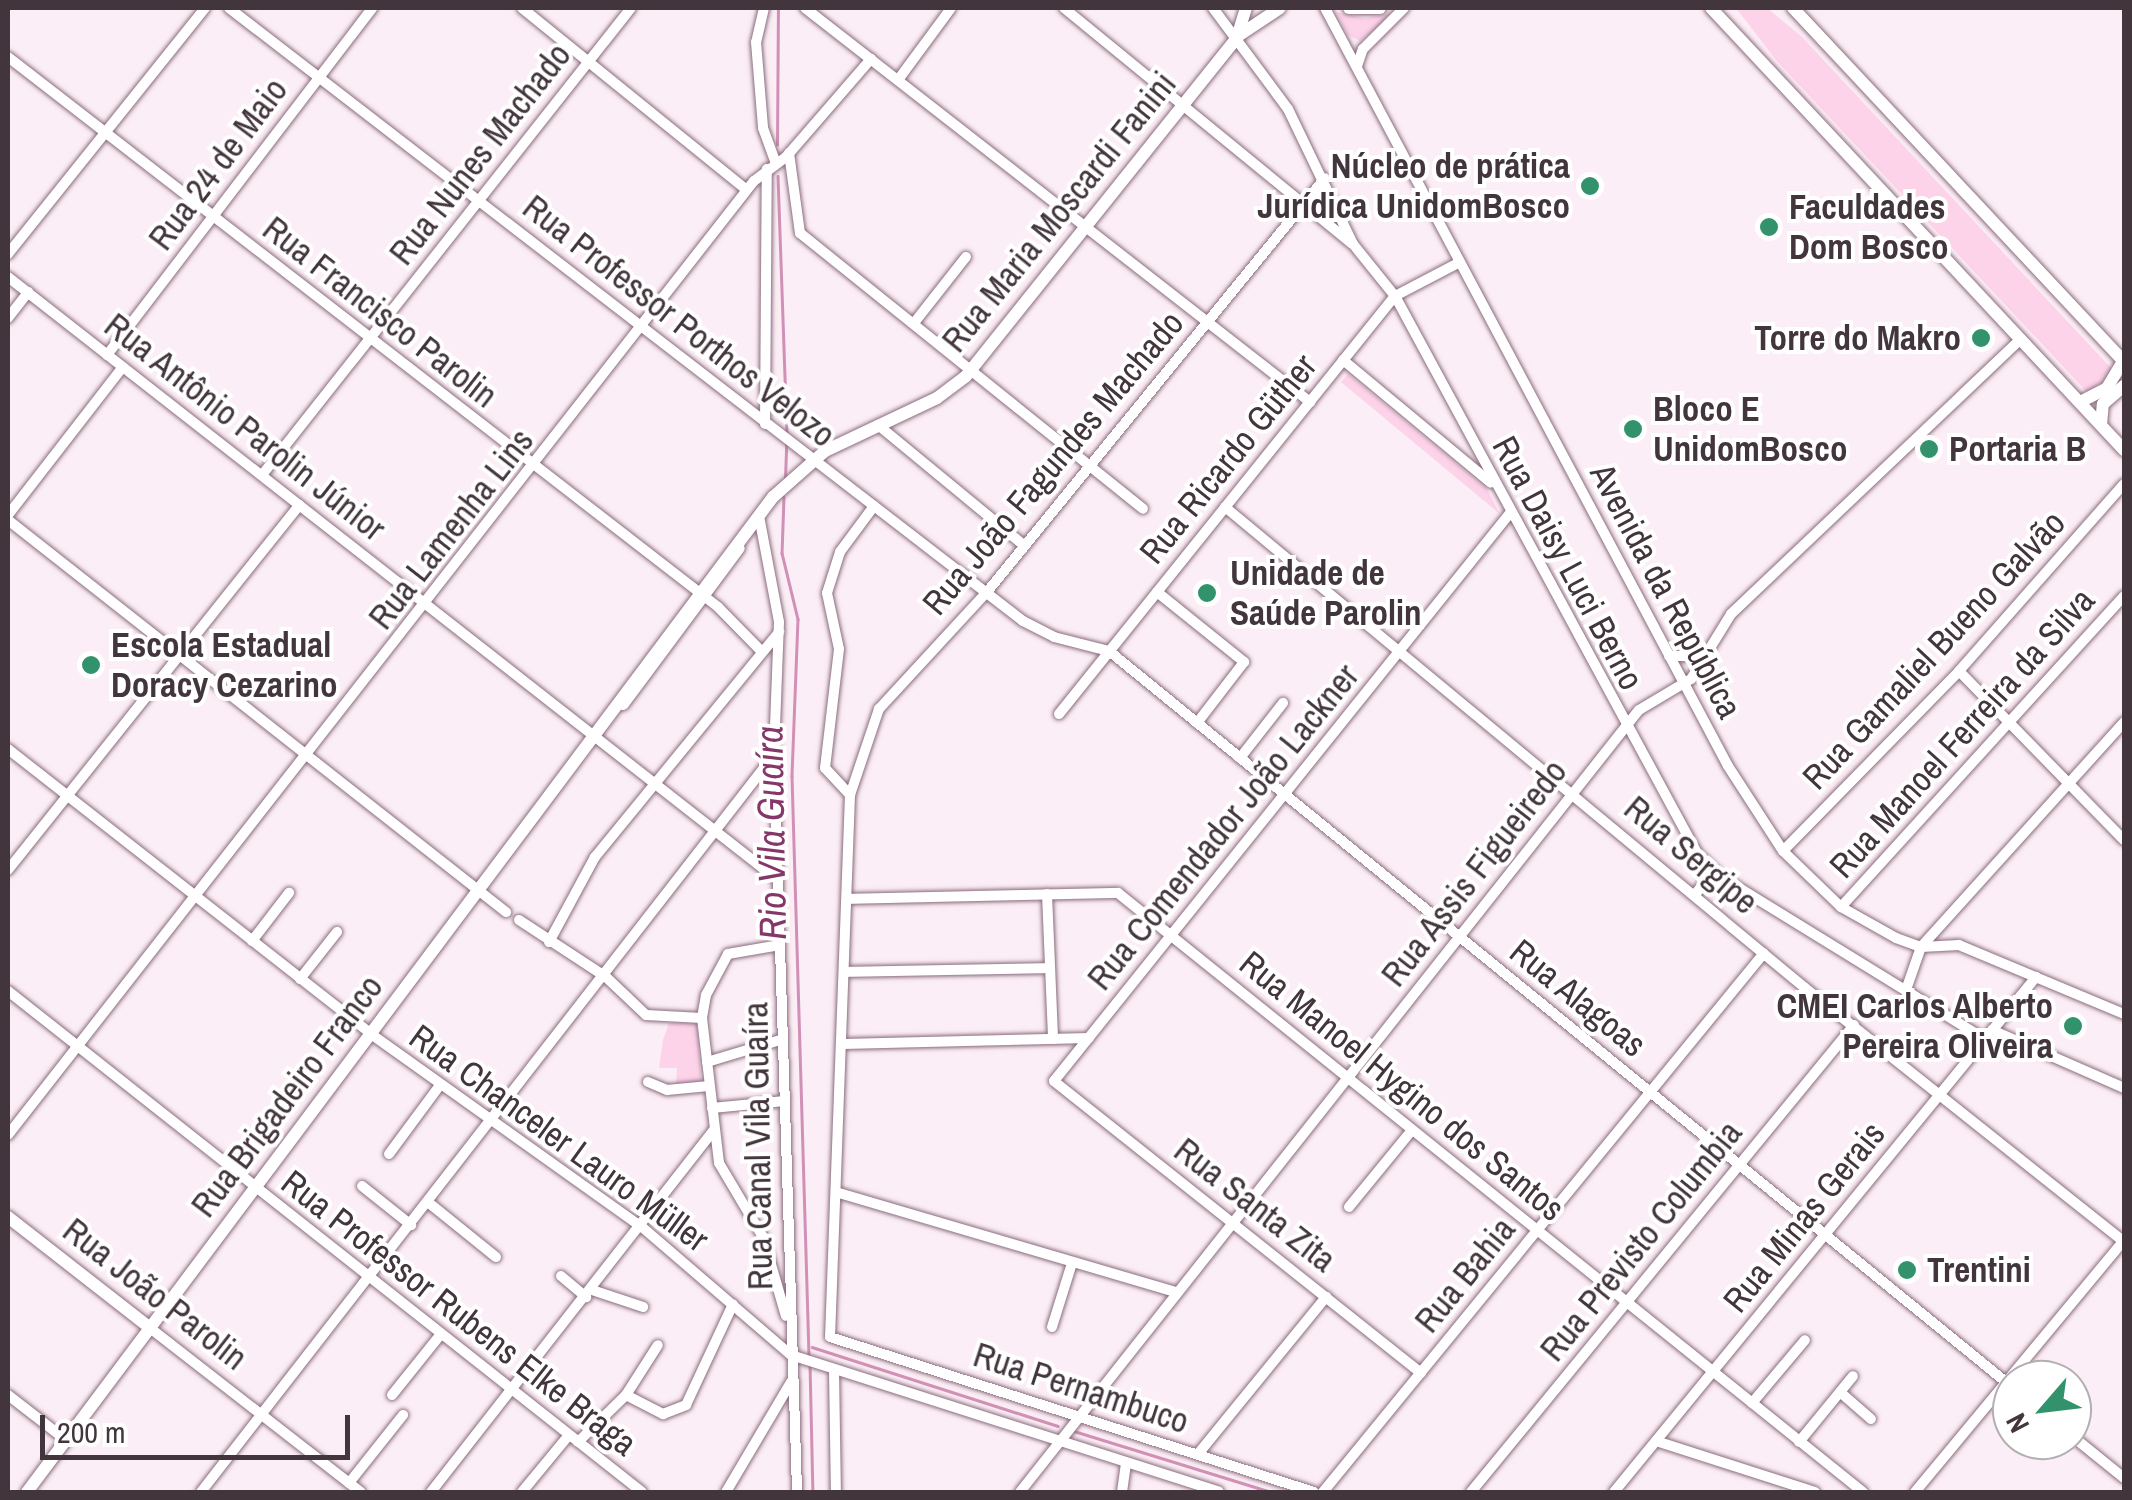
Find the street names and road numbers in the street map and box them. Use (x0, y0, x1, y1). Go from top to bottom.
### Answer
street label: Rua Nunes Machado (380, 35, 580, 273)
street label: Rua Maria Moscardi Fanini (933, 64, 1185, 360)
street label: Rua 24 de Maio (140, 70, 296, 258)
street label: Rua Professor Porthos Velozo (515, 186, 843, 456)
street label: Rua Francisco Parolin (255, 208, 505, 416)
street label: Rua João Fagundes Machado (914, 303, 1192, 623)
street label: Rua Antônio Parolin Júnior (96, 304, 394, 550)
street label: Rua Ricardo Güther (1131, 346, 1325, 572)
street label: Rua Lamenha Lins (360, 421, 542, 637)
street label: Rua Daisy Luci Berno (1484, 429, 1652, 697)
street label: Avenida da República (1581, 457, 1751, 725)
street label: Rua Gamaliel Bueno Galvão (1794, 502, 2074, 798)
street label: Rua Manoel Ferreira da Silva (1821, 580, 2103, 886)
street label: Rua Comendador João Lackner (1079, 656, 1367, 998)
street label: Rua Assis Figueiredo (1372, 751, 1576, 995)
street label: Rua Sergipe (1616, 787, 1766, 923)
street label: Rua Alagoas (1501, 930, 1655, 1066)
street label: Rua Manoel Hygino dos Santos (1231, 942, 1573, 1230)
street label: Rua Brigadeiro Franco (182, 967, 392, 1225)
street label: Rua Canal Vila Guaíra (734, 1002, 782, 1290)
street label: Rua Chanceler Lauro Müller (401, 1016, 717, 1260)
street label: Rua Previsto Columbia (1531, 1112, 1751, 1370)
street label: Rua Minas Gerais (1714, 1113, 1894, 1321)
street label: Rua Santa Zita (1166, 1129, 1344, 1281)
street label: Rua Professor Rubens Elke Braga (273, 1161, 645, 1465)
street label: Rua João Parolin (55, 1209, 255, 1379)
street label: Rua Bahia (1406, 1209, 1524, 1341)
street label: Rua Pernambuco (968, 1334, 1194, 1442)

